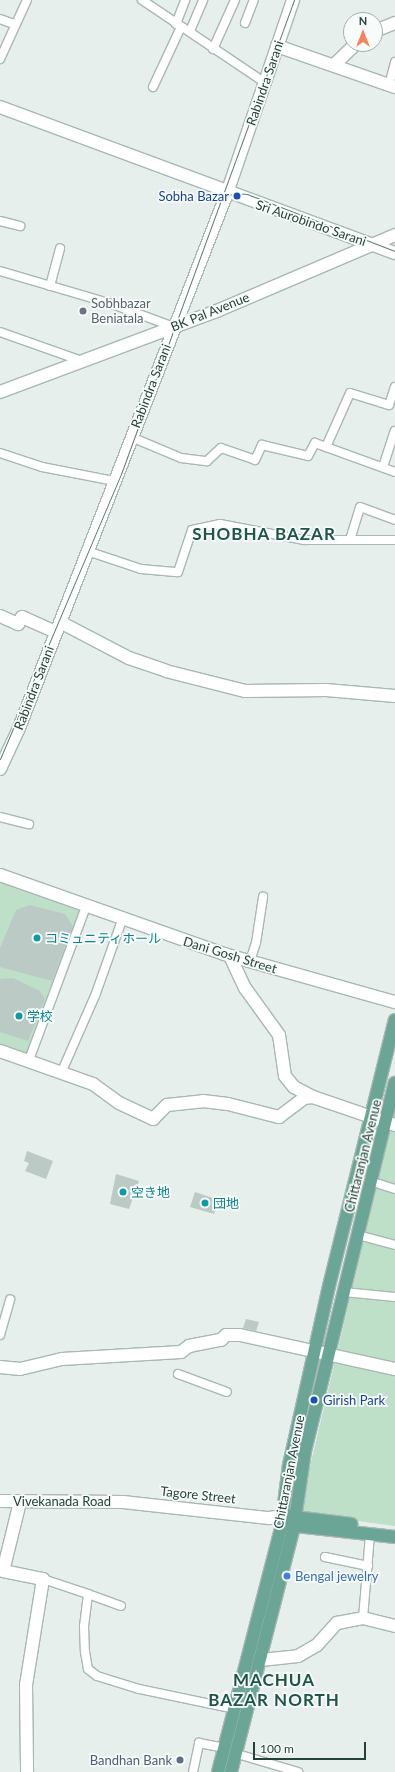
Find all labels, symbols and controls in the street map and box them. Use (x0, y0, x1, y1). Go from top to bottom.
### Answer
north arrow (343, 12, 383, 52)
text: N (359, 14, 367, 27)
street label: Rabindra Sarani (243, 39, 287, 127)
place label: Sobha Bazar (158, 188, 229, 204)
marker: Sobha Bazar (232, 191, 242, 201)
street label: Sri Aurobindo Sarani (253, 197, 369, 249)
street label: BK Pal Avenue (168, 289, 252, 335)
place label: Sobhbazar Beniatala (91, 296, 151, 327)
marker: Sobhbazar Beniatala (78, 306, 88, 316)
street label: Rabindra Sarani (128, 342, 174, 430)
district label: SHOBHA BAZAR (192, 524, 336, 544)
street label: Rabindra Sarani (11, 644, 57, 732)
place label: コミュニティホール (45, 930, 162, 946)
marker: コミュニティホール (32, 933, 42, 943)
street label: Dani Gosh Street (181, 933, 279, 977)
place label: 学校 (27, 1008, 53, 1024)
marker: 学校 (14, 1011, 24, 1021)
street label: Chittaranjan Avenue (341, 1098, 385, 1214)
place label: 空き地 (131, 1184, 170, 1200)
marker: 空き地 (118, 1187, 128, 1197)
place label: 団地 (213, 1195, 239, 1211)
marker: 団地 (200, 1198, 210, 1208)
place label: Girish Park (323, 1392, 385, 1408)
marker: Girish Park (308, 1394, 320, 1406)
street label: Chittaranjan Avenue (270, 1414, 308, 1530)
street label: Tagore Street (160, 1483, 236, 1507)
street label: Vivekanada Road (13, 1493, 111, 1509)
place label: Bengal jewelry (295, 1568, 378, 1584)
marker: Bengal jewelry (282, 1571, 292, 1581)
district label: MACHUA BAZAR NORTH (208, 1670, 340, 1710)
scale bar (255, 1734, 368, 1760)
text: 100 m (260, 1741, 294, 1756)
place label: Bandhan Bank (90, 1752, 172, 1768)
marker: Bandhan Bank (175, 1755, 185, 1765)

